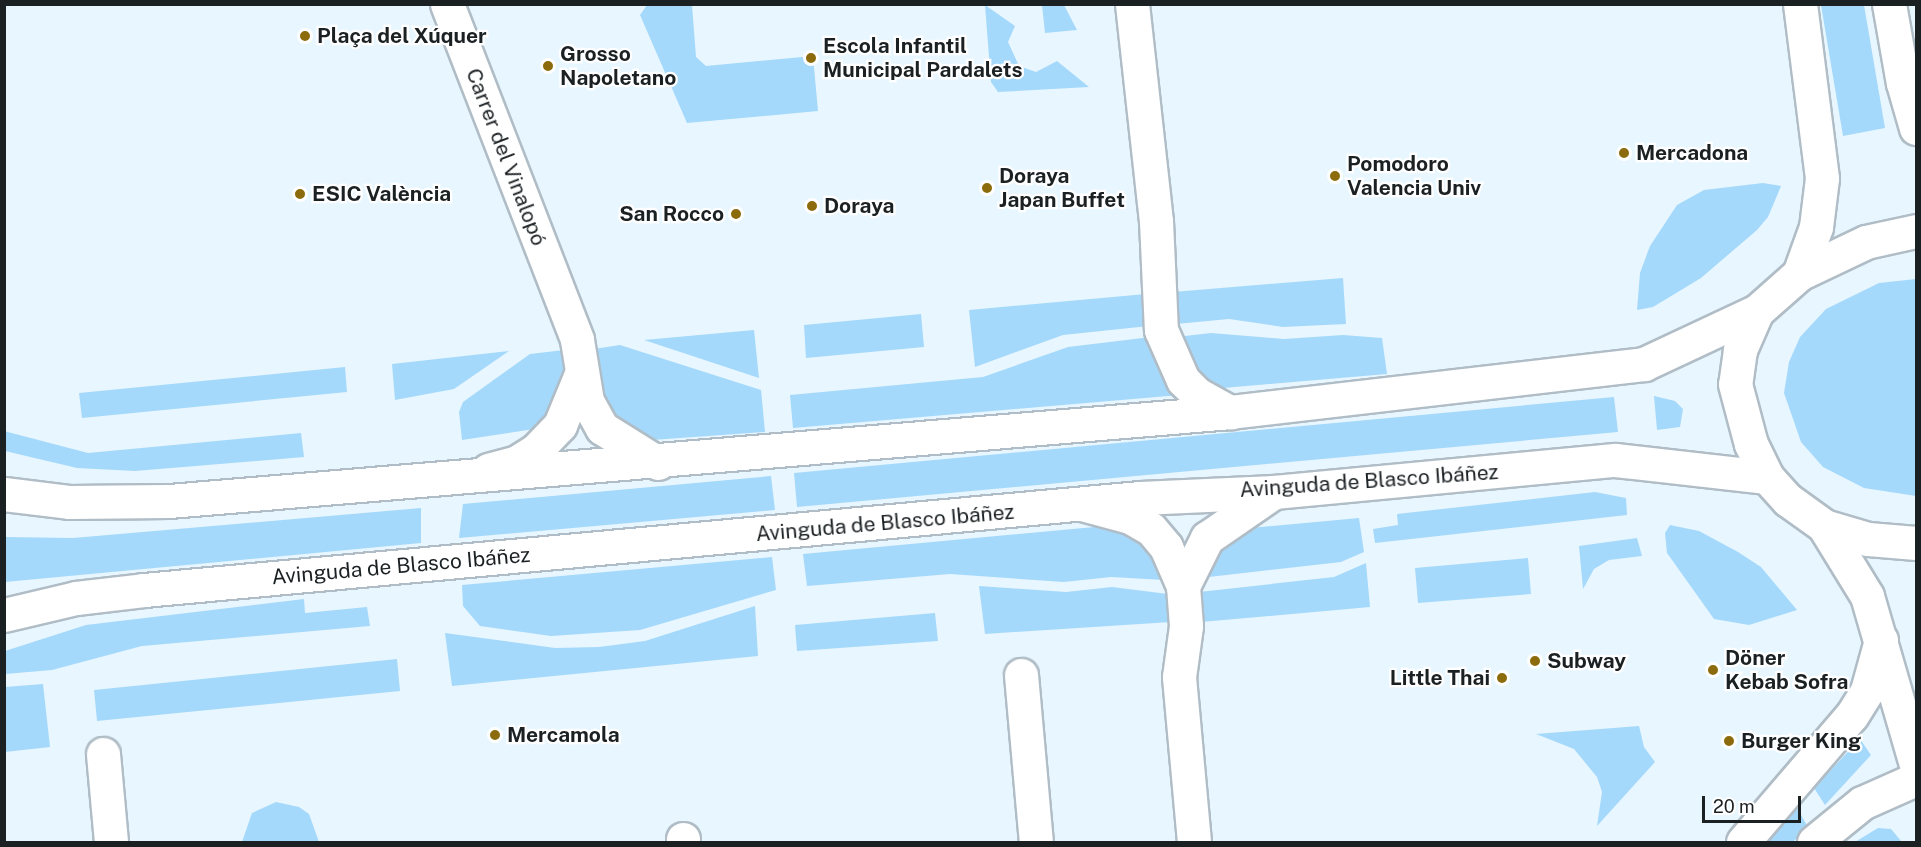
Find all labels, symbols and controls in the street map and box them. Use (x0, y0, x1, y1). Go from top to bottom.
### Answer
place label: Plaça del Xúquer (317, 23, 487, 49)
marker: Plaça del Xúquer (298, 29, 312, 43)
place label: Escola Infantil Municipal Pardalets (823, 33, 1023, 83)
place label: Grosso Napoletano (560, 41, 676, 91)
marker: Escola Infantil Municipal Pardalets (804, 51, 818, 65)
marker: Grosso Napoletano (541, 59, 555, 73)
street label: Carrer del Vinalopó (460, 64, 552, 250)
place label: Mercadona (1636, 140, 1748, 166)
marker: Mercadona (1617, 146, 1631, 160)
place label: Pomodoro Valencia Univ (1347, 151, 1481, 201)
place label: Doraya Japan Buffet (999, 163, 1125, 213)
marker: Pomodoro Valencia Univ (1328, 169, 1342, 183)
place label: ESIC València (312, 181, 452, 207)
marker: Doraya Japan Buffet (980, 181, 994, 195)
marker: ESIC València (293, 187, 307, 201)
place label: Doraya (824, 193, 894, 219)
marker: Doraya (805, 199, 819, 213)
place label: San Rocco (619, 201, 724, 227)
marker: San Rocco (729, 207, 743, 221)
street label: Avinguda de Blasco Ibáñez (1238, 459, 1500, 503)
street label: Avinguda de Blasco Ibáñez (754, 499, 1016, 547)
street label: Avinguda de Blasco Ibáñez (270, 542, 532, 590)
place label: Döner Kebab Sofra (1725, 645, 1848, 695)
place label: Subway (1547, 648, 1626, 674)
marker: Subway (1528, 654, 1542, 668)
marker: Döner Kebab Sofra (1706, 663, 1720, 677)
place label: Little Thai (1390, 665, 1490, 691)
marker: Little Thai (1495, 671, 1509, 685)
place label: Mercamola (507, 722, 620, 748)
marker: Mercamola (488, 728, 502, 742)
place label: Burger King (1741, 728, 1861, 754)
marker: Burger King (1722, 734, 1736, 748)
scale bar (1705, 784, 1804, 822)
text: 20 m (1713, 796, 1755, 817)

